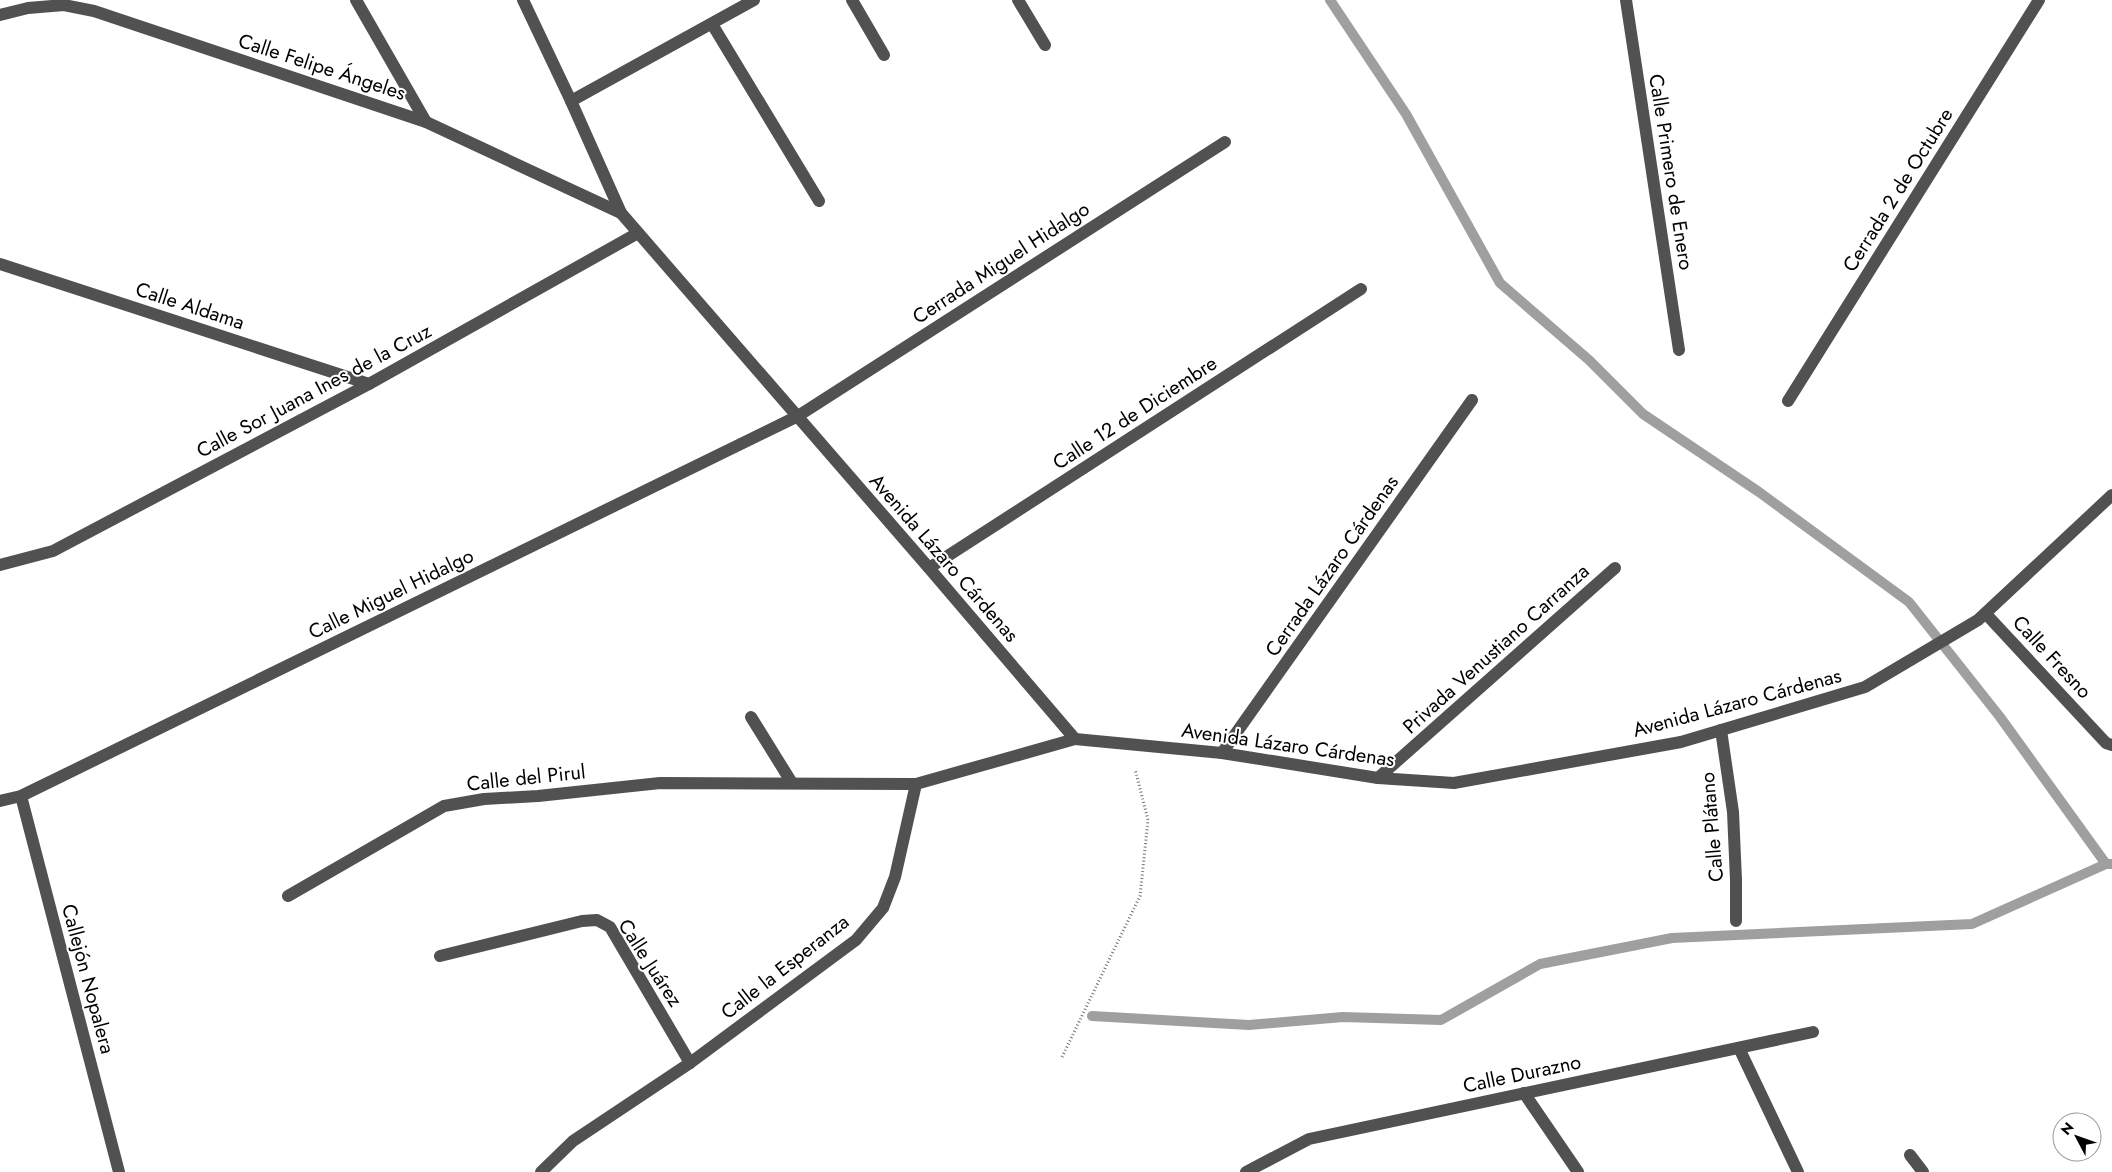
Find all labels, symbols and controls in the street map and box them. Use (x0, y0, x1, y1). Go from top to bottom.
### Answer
street label: Calle Felipe Ángeles (235, 26, 409, 108)
street label: Calle Primero de Enero (1641, 72, 1701, 272)
street label: Cerrada 2 de Octubre (1836, 102, 1960, 278)
street label: Cerrada Miguel Hidalgo (907, 195, 1095, 331)
street label: Calle Aldama (132, 275, 248, 337)
street label: Calle Sor Juana Ines de la Cruz (191, 317, 437, 465)
street label: Calle 12 de Diciembre (1047, 349, 1223, 477)
street label: Avenida Lázaro Cárdenas (863, 467, 1025, 649)
street label: Cerrada Lázaro Cárdenas (1258, 469, 1406, 663)
street label: Calle Miguel Hidalgo (304, 541, 479, 647)
street label: Privada Venustiano Carranza (1396, 557, 1596, 741)
street label: Calle Fresno (2006, 609, 2098, 705)
street label: Avenida Lázaro Cárdenas (1629, 661, 1845, 745)
street label: Avenida Lázaro Cárdenas (1180, 716, 1396, 774)
street label: Calle del Pirul (465, 757, 587, 799)
street label: Calle Plátano (1693, 771, 1731, 883)
street label: Callejón Nopalera (54, 901, 122, 1057)
street label: Calle la Esperanza (715, 908, 855, 1026)
street label: Calle Juárez (611, 913, 689, 1013)
street label: Calle Durazno (1460, 1047, 1584, 1101)
north arrow (2052, 1112, 2102, 1162)
text: N (2056, 1118, 2078, 1139)

